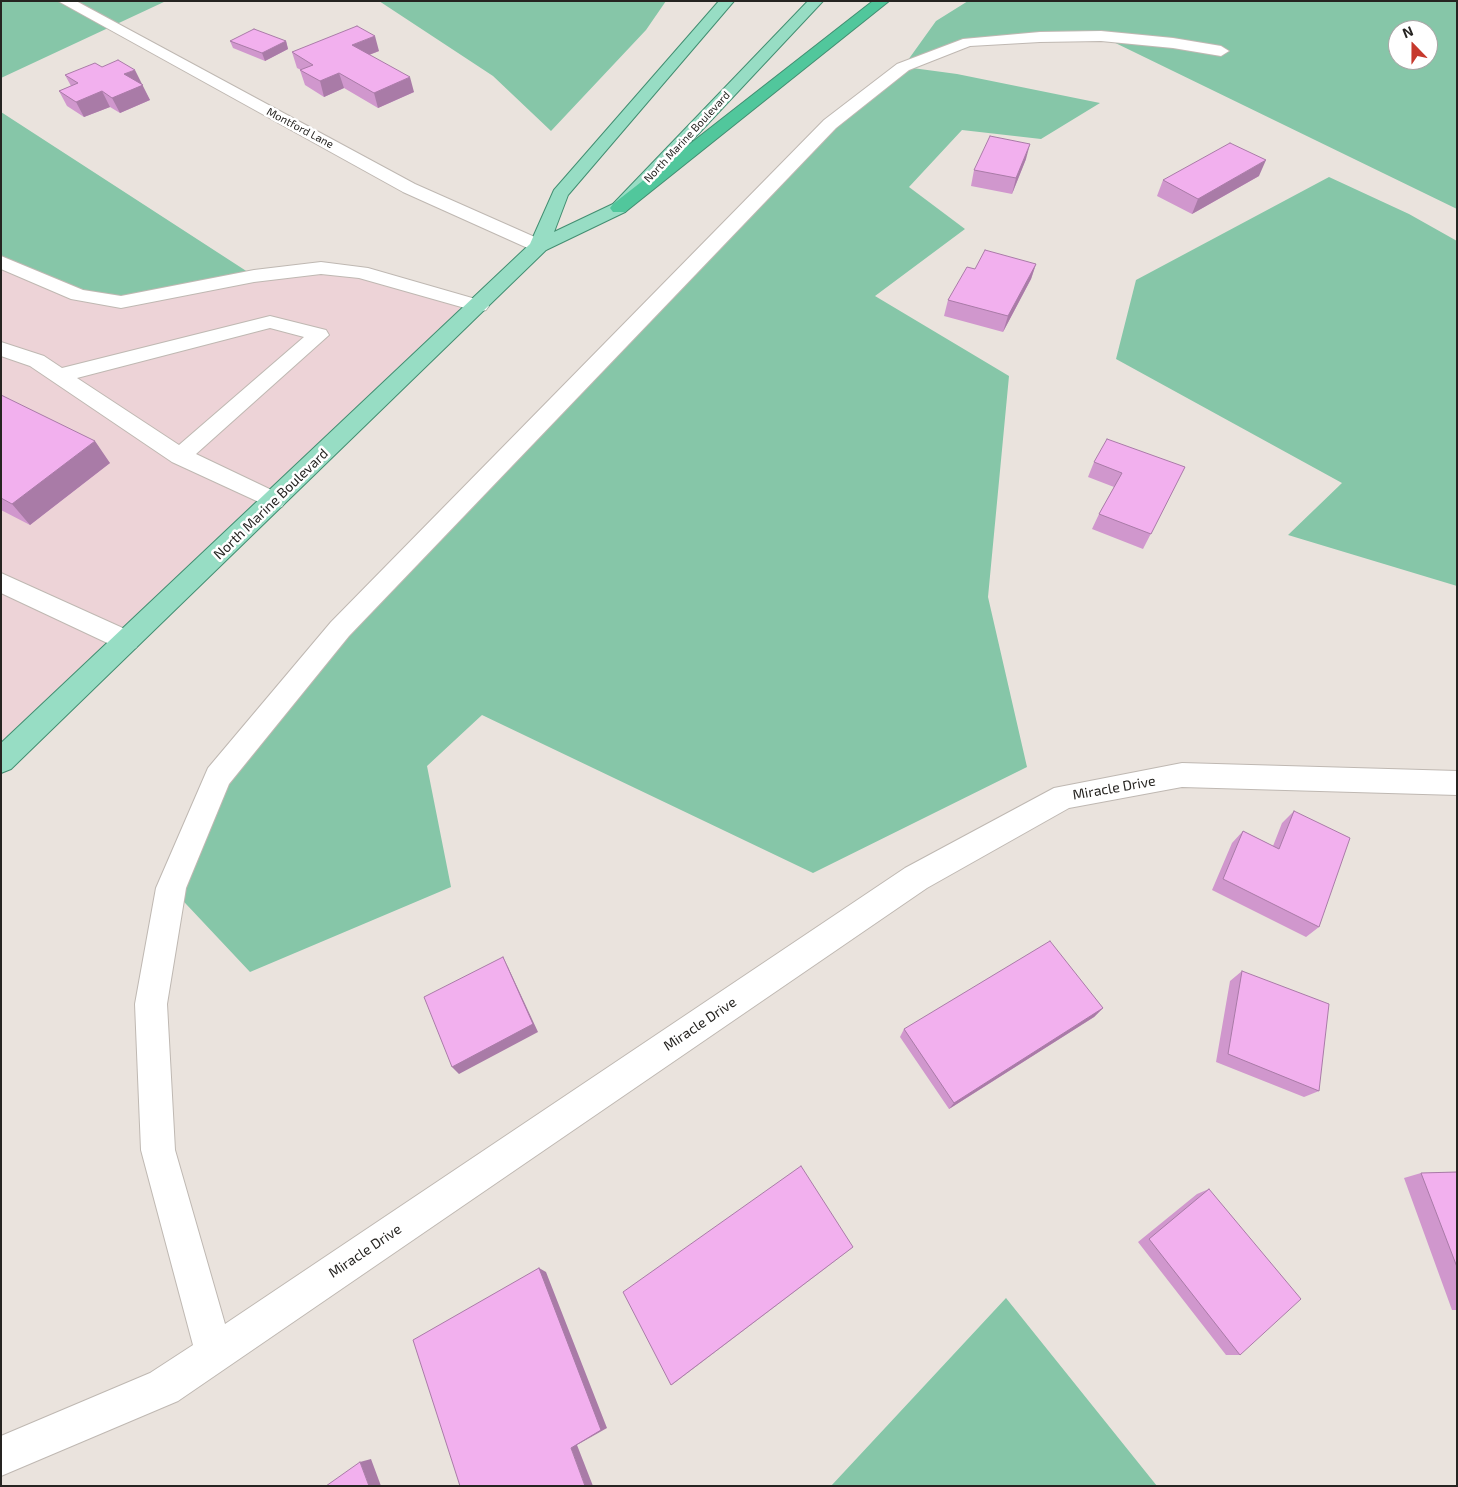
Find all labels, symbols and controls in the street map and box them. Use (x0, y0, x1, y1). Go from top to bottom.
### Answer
north arrow (1388, 20, 1438, 70)
text: N (1400, 22, 1415, 41)
street label: North Marine Boulevard (641, 89, 733, 185)
street label: Montford Lane (264, 105, 336, 151)
street label: North Marine Boulevard (210, 445, 332, 563)
street label: Miracle Drive (1071, 772, 1157, 804)
street label: Miracle Drive (661, 994, 739, 1054)
street label: Miracle Drive (326, 1221, 404, 1281)

